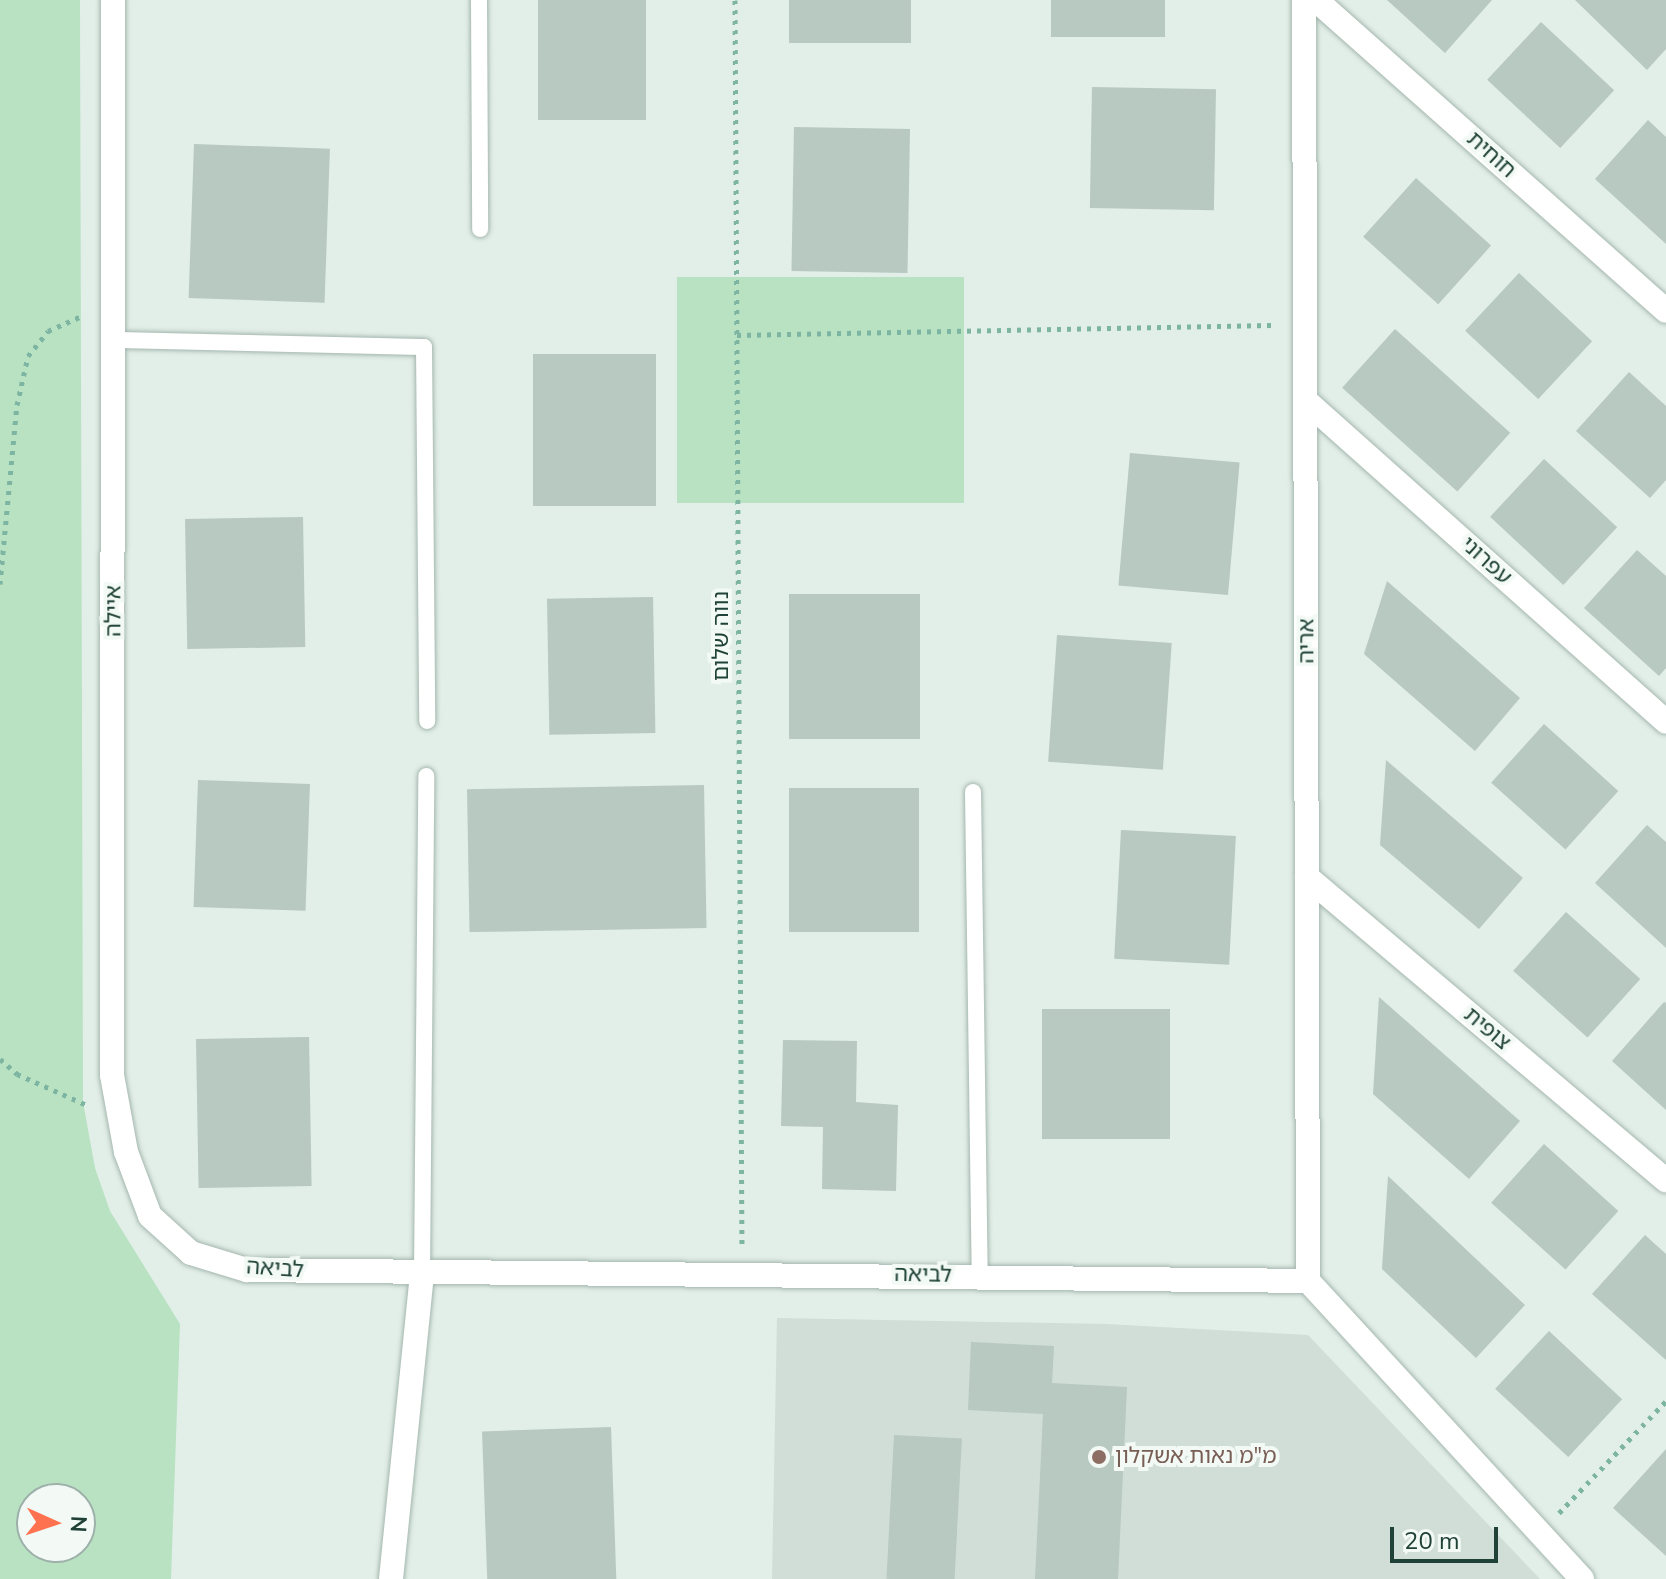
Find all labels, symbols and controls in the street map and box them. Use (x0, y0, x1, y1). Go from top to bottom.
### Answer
street label: חוחית (1461, 126, 1521, 184)
street label: עפרוני (1455, 531, 1517, 591)
street label: איילה (101, 585, 127, 637)
street label: נווה שלום (709, 591, 735, 681)
street label: אריה (1294, 618, 1320, 664)
street label: צופית (1458, 1002, 1516, 1056)
street label: לביאה (245, 1254, 305, 1284)
street label: לביאה (894, 1261, 952, 1289)
place label: מ"מ נאות אשקלון (1115, 1444, 1277, 1470)
marker: מ"מ נאות אשקלון (1090, 1448, 1108, 1466)
north arrow (16, 1483, 96, 1563)
scale bar (1394, 1511, 1502, 1561)
text: N (63, 1515, 93, 1533)
text: 20 m (1404, 1525, 1460, 1557)

